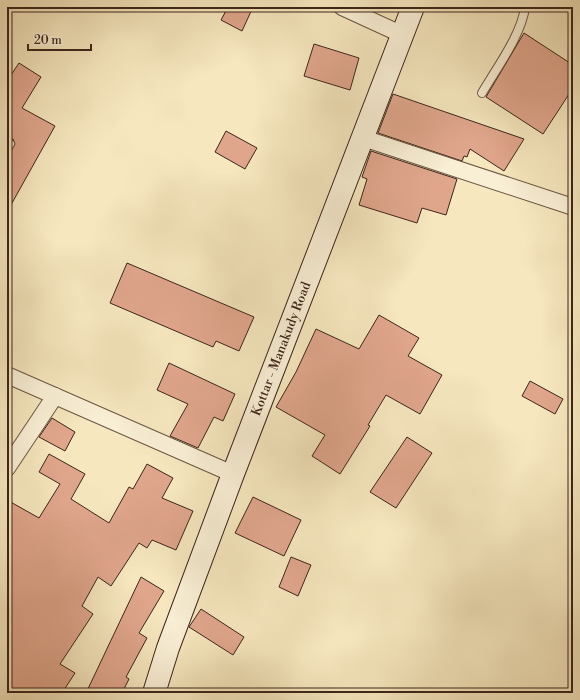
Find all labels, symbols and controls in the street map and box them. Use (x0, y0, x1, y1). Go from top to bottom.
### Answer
scale bar (28, 26, 91, 52)
text: 20 m (34, 33, 62, 48)
street label: Kottar - Manakudy Road (248, 279, 315, 418)

